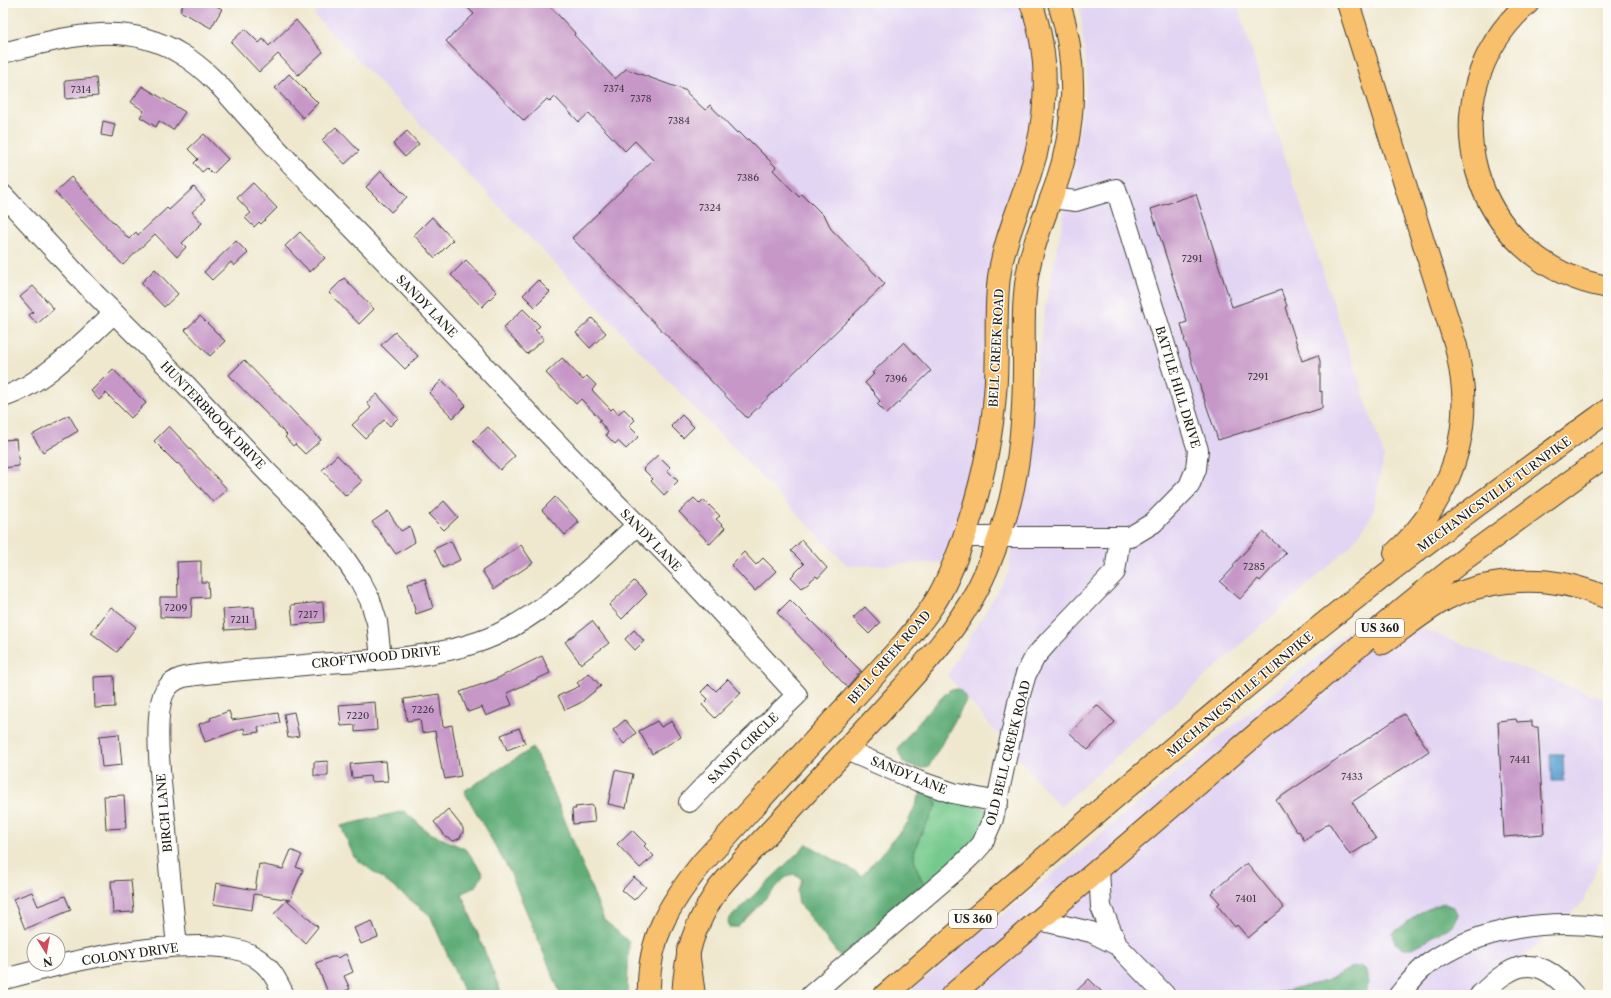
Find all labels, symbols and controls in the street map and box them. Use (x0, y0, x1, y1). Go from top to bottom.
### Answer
house number: 7374 (604, 82, 625, 95)
house number: 7314 (71, 83, 91, 96)
house number: 7378 (630, 92, 652, 105)
house number: 7384 (668, 114, 690, 127)
house number: 7386 (737, 171, 759, 184)
house number: 7324 (699, 201, 721, 214)
house number: 7291 (1182, 252, 1203, 265)
street label: SANDY LANE (393, 272, 461, 340)
street label: BELL CREEK ROAD (985, 288, 1007, 408)
street label: BATTLE HILL DRIVE (1152, 324, 1204, 450)
street label: HUNTERBROOK DRIVE (157, 358, 269, 472)
house number: 7291 (1248, 370, 1269, 383)
house number: 7396 (885, 372, 907, 385)
street label: MECHANICSVILLE TURNPIKE (1414, 433, 1574, 555)
street label: SANDY LANE (617, 506, 685, 574)
house number: 7285 (1243, 560, 1265, 573)
house number: 7209 (165, 601, 188, 614)
street label: BELL CREEK ROAD (844, 607, 934, 707)
house number: 7217 (298, 608, 318, 621)
house number: 7211 (230, 613, 250, 626)
road number: US 360 (1356, 619, 1404, 637)
street label: MECHANICSVILLE TURNPIKE (1164, 628, 1316, 760)
street label: CROFTWOOD DRIVE (311, 643, 441, 671)
street label: OLD BELL CREEK ROAD (983, 678, 1033, 827)
house number: 7226 (412, 703, 434, 716)
house number: 7220 (347, 709, 369, 722)
street label: SANDY CIRCLE (704, 709, 782, 787)
street label: SANDY LANE (869, 753, 949, 797)
house number: 7441 (1510, 753, 1531, 766)
house number: 7433 (1341, 770, 1363, 783)
street label: BIRCH LANE (153, 773, 175, 853)
house number: 7401 (1236, 892, 1257, 905)
road number: US 360 (949, 910, 997, 928)
north arrow (26, 932, 66, 972)
street label: COLONY DRIVE (81, 940, 179, 968)
text: N (41, 954, 54, 970)

